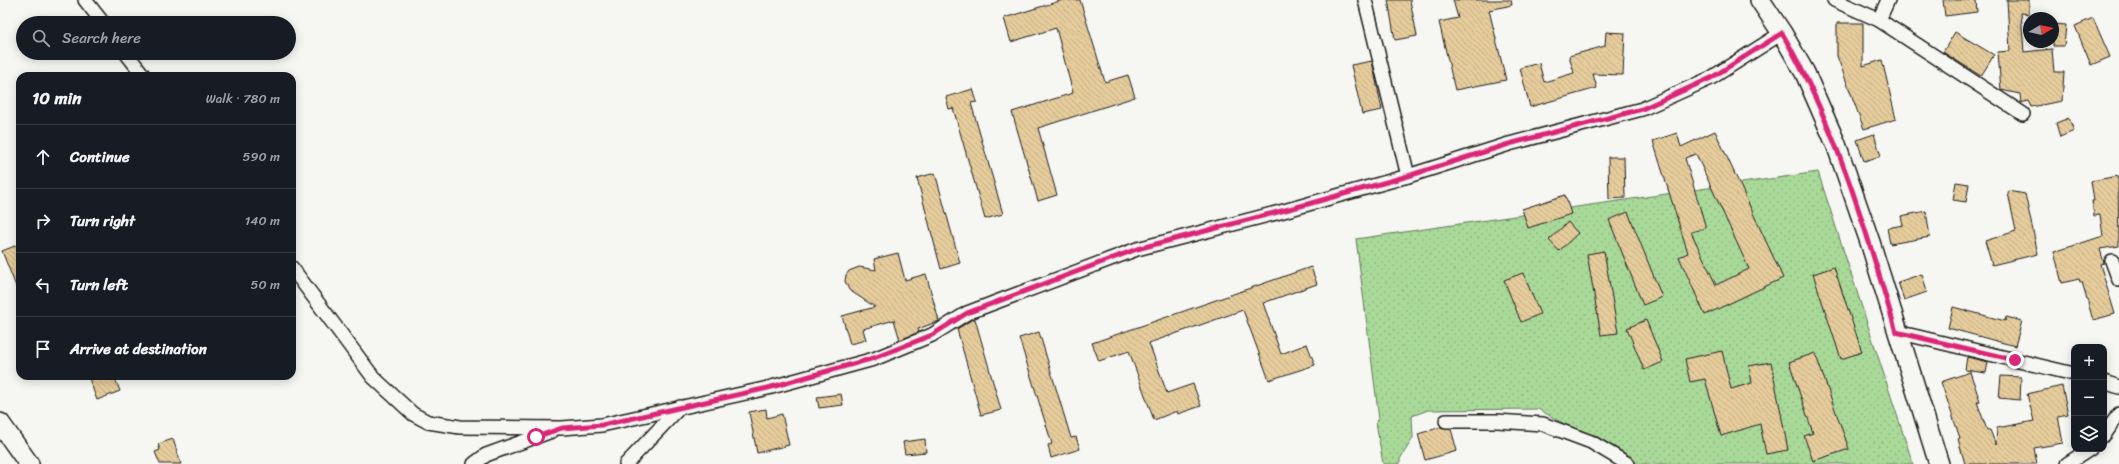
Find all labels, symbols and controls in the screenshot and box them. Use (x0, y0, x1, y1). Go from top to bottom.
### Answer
north arrow (2023, 12, 2059, 48)
search box (16, 16, 296, 60)
text: Search here (62, 25, 141, 51)
icon: search (30, 27, 52, 49)
text: 10 min (32, 83, 81, 113)
text: Walk · 780 m (206, 87, 280, 110)
text: Continue (70, 144, 130, 170)
text: 590 m (242, 145, 280, 168)
icon: ahead (32, 146, 54, 168)
text: Turn right (70, 208, 135, 234)
text: 140 m (245, 209, 280, 232)
icon: right (32, 210, 54, 232)
text: Turn left (70, 272, 128, 298)
text: 50 m (250, 273, 280, 296)
icon: left (32, 274, 54, 296)
text: Arrive at destination (70, 336, 207, 362)
icon: arrive (32, 338, 54, 360)
map controls (2071, 344, 2107, 452)
button: + (2071, 344, 2107, 380)
route end (2006, 351, 2024, 369)
button: − (2071, 380, 2107, 416)
button: layers (2071, 416, 2107, 452)
route start (527, 428, 545, 446)

